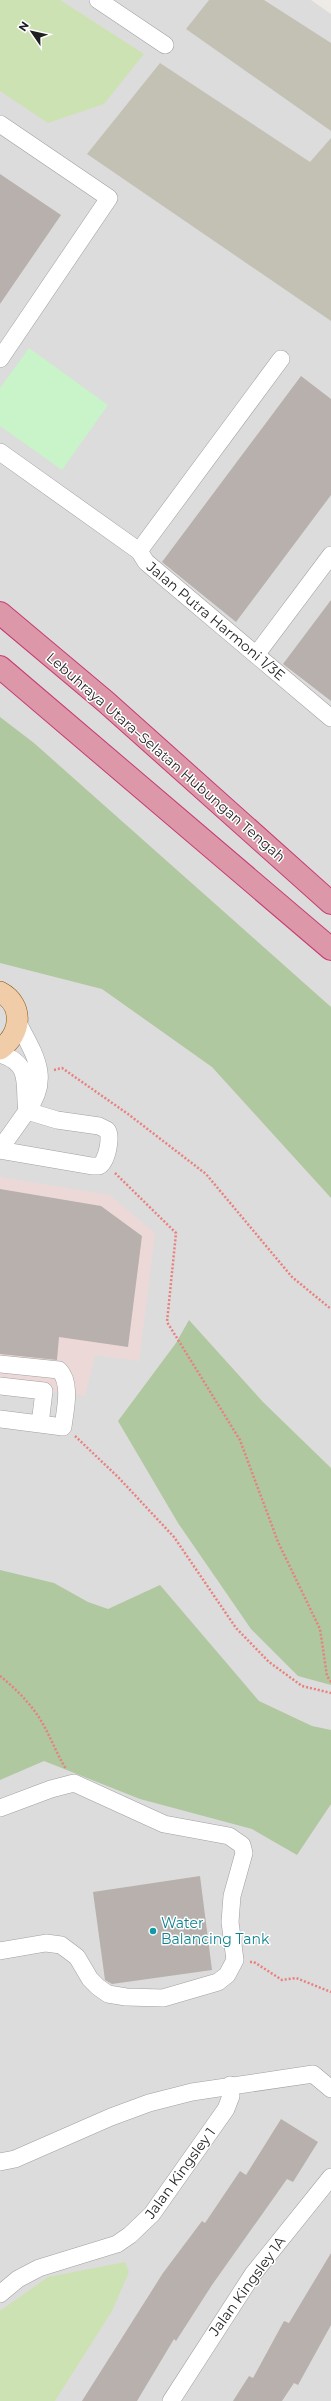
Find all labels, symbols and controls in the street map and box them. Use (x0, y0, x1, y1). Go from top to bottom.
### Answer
north arrow (12, 12, 52, 52)
text: N (15, 19, 32, 34)
street label: Jalan Putra Harmoni 1/3E (142, 557, 289, 684)
street label: Lebuhraya Utara–Selatan Hubungan Tengah (43, 648, 289, 866)
place label: Water Balancing Tank (161, 1914, 270, 1948)
marker: Water Balancing Tank (148, 1926, 158, 1936)
street label: Jalan Kingsley 1 (140, 2124, 219, 2223)
street label: Jalan Kingsley 1A (204, 2232, 290, 2340)

